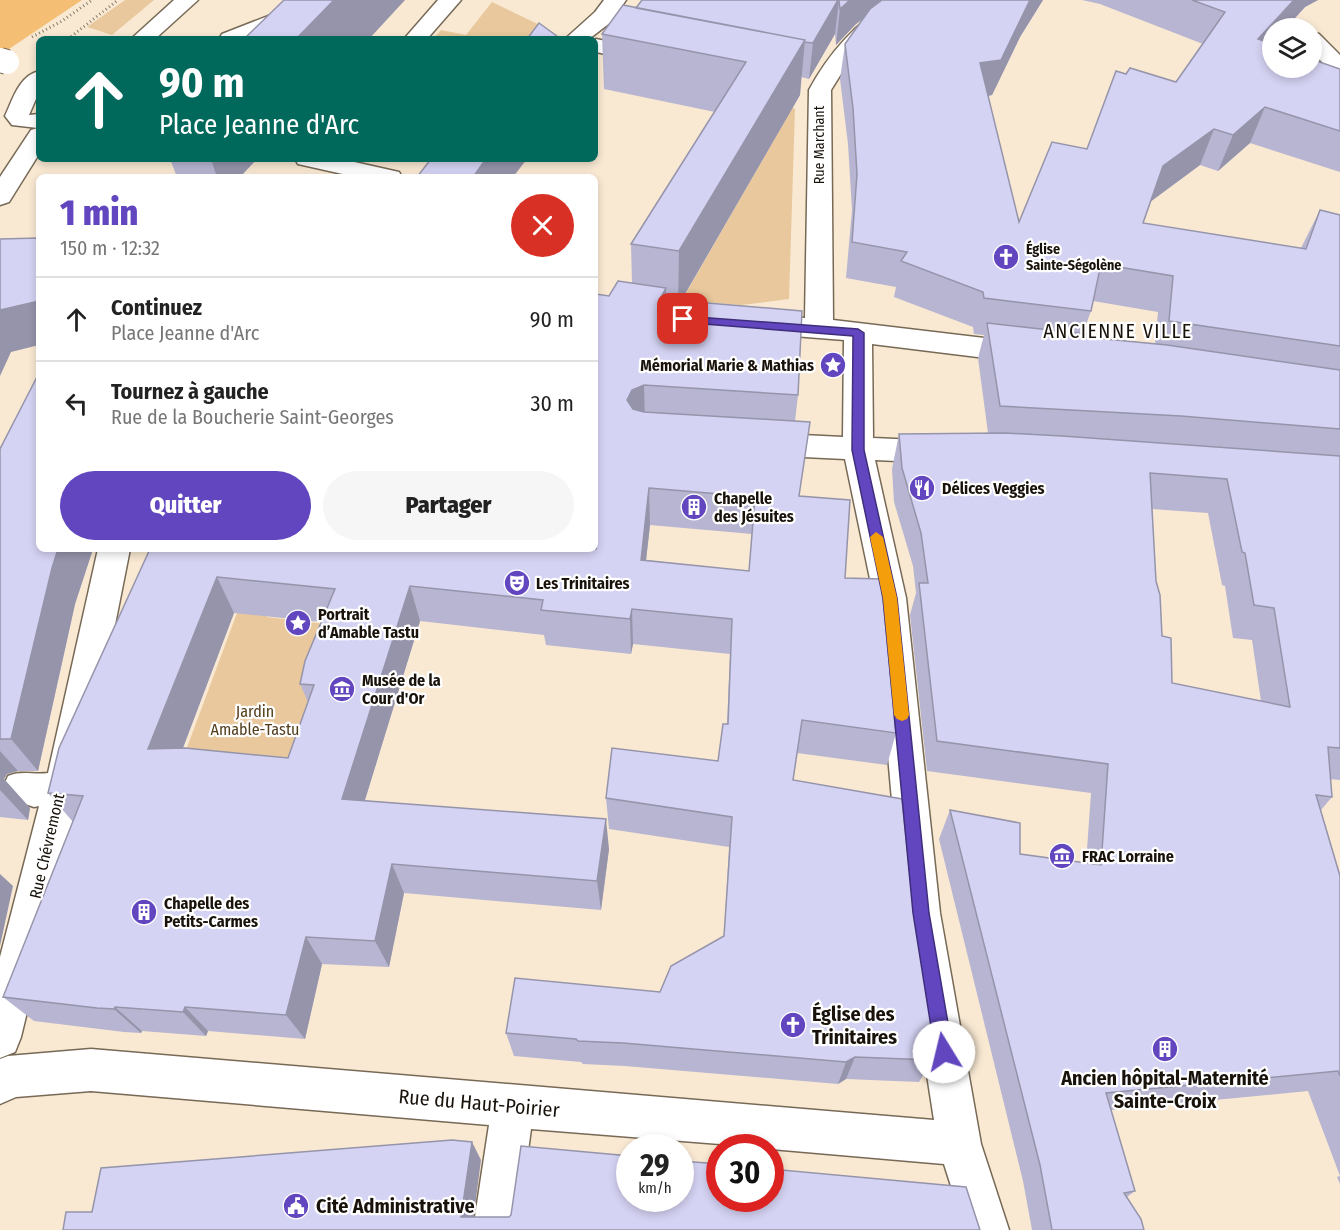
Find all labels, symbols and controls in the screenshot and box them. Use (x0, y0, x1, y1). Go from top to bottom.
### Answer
map controls (1262, 18, 1322, 78)
button: layers (1262, 18, 1322, 78)
text: 90 m (159, 58, 244, 108)
icon: ahead (60, 60, 138, 138)
street label: Rue Marchant (811, 105, 828, 184)
text: Place Jeanne d'Arc (159, 109, 359, 141)
text: 1 min (60, 191, 138, 235)
button: close (511, 194, 574, 257)
text: 150 m · 12:32 (60, 236, 160, 260)
place label: Église Sainte-Ségolène (1026, 240, 1121, 274)
church icon: Église Sainte-Ségolène (991, 242, 1021, 272)
pin (657, 293, 708, 344)
text: Continuez (111, 294, 202, 321)
icon: arrive (666, 302, 699, 335)
icon: ahead (60, 303, 93, 336)
text: 90 m (530, 306, 574, 333)
district label: ANCIENNE VILLE (1043, 319, 1193, 343)
text: Place Jeanne d'Arc (111, 321, 259, 345)
place icon: Mémorial Marie & Mathias (818, 350, 848, 380)
place label: Mémorial Marie & Mathias (640, 356, 814, 375)
text: Tournez à gauche (111, 378, 269, 405)
icon: left (60, 387, 93, 420)
text: 30 m (531, 390, 574, 417)
text: Rue de la Boucherie Saint-Georges (111, 405, 394, 429)
button: Quitter (60, 471, 311, 540)
button: Partager (323, 471, 574, 540)
restaurant icon: Délices Veggies (907, 473, 937, 503)
place label: Délices Veggies (942, 479, 1045, 498)
place label: Chapelle des Jésuites (714, 489, 794, 526)
building icon: Chapelle des Jésuites (679, 492, 709, 522)
theatre icon: Les Trinitaires (502, 568, 532, 598)
place label: Les Trinitaires (536, 574, 630, 593)
place label: Portrait d’Amable Tastu (318, 605, 419, 642)
place icon: Portrait d’Amable Tastu (283, 608, 313, 638)
place label: Musée de la Cour d'Or (362, 671, 441, 708)
museum icon: Musée de la Cour d'Or (327, 674, 357, 704)
park label: Jardin Amable-Tastu (211, 702, 300, 739)
street label: Rue Chévremont (26, 791, 69, 901)
museum icon: FRAC Lorraine (1047, 841, 1077, 871)
place label: FRAC Lorraine (1082, 847, 1174, 866)
place label: Chapelle des Petits-Carmes (164, 894, 258, 931)
building icon: Chapelle des Petits-Carmes (129, 897, 159, 927)
place label: Église des Trinitaires (812, 1001, 897, 1049)
church icon: Église des Trinitaires (778, 1010, 808, 1040)
position arrow (912, 1020, 976, 1084)
building icon: Ancien hôpital-Maternité Sainte-Croix (1150, 1034, 1180, 1064)
place label: Ancien hôpital-Maternité Sainte-Croix (1060, 1066, 1269, 1113)
street label: Rue du Haut-Poirier (397, 1084, 561, 1122)
speed limit sign: 30 (706, 1134, 784, 1212)
text: 29 (640, 1148, 670, 1184)
text: km/h (638, 1179, 672, 1197)
public building icon: Cité Administrative (281, 1191, 311, 1221)
place label: Cité Administrative (316, 1194, 475, 1218)

